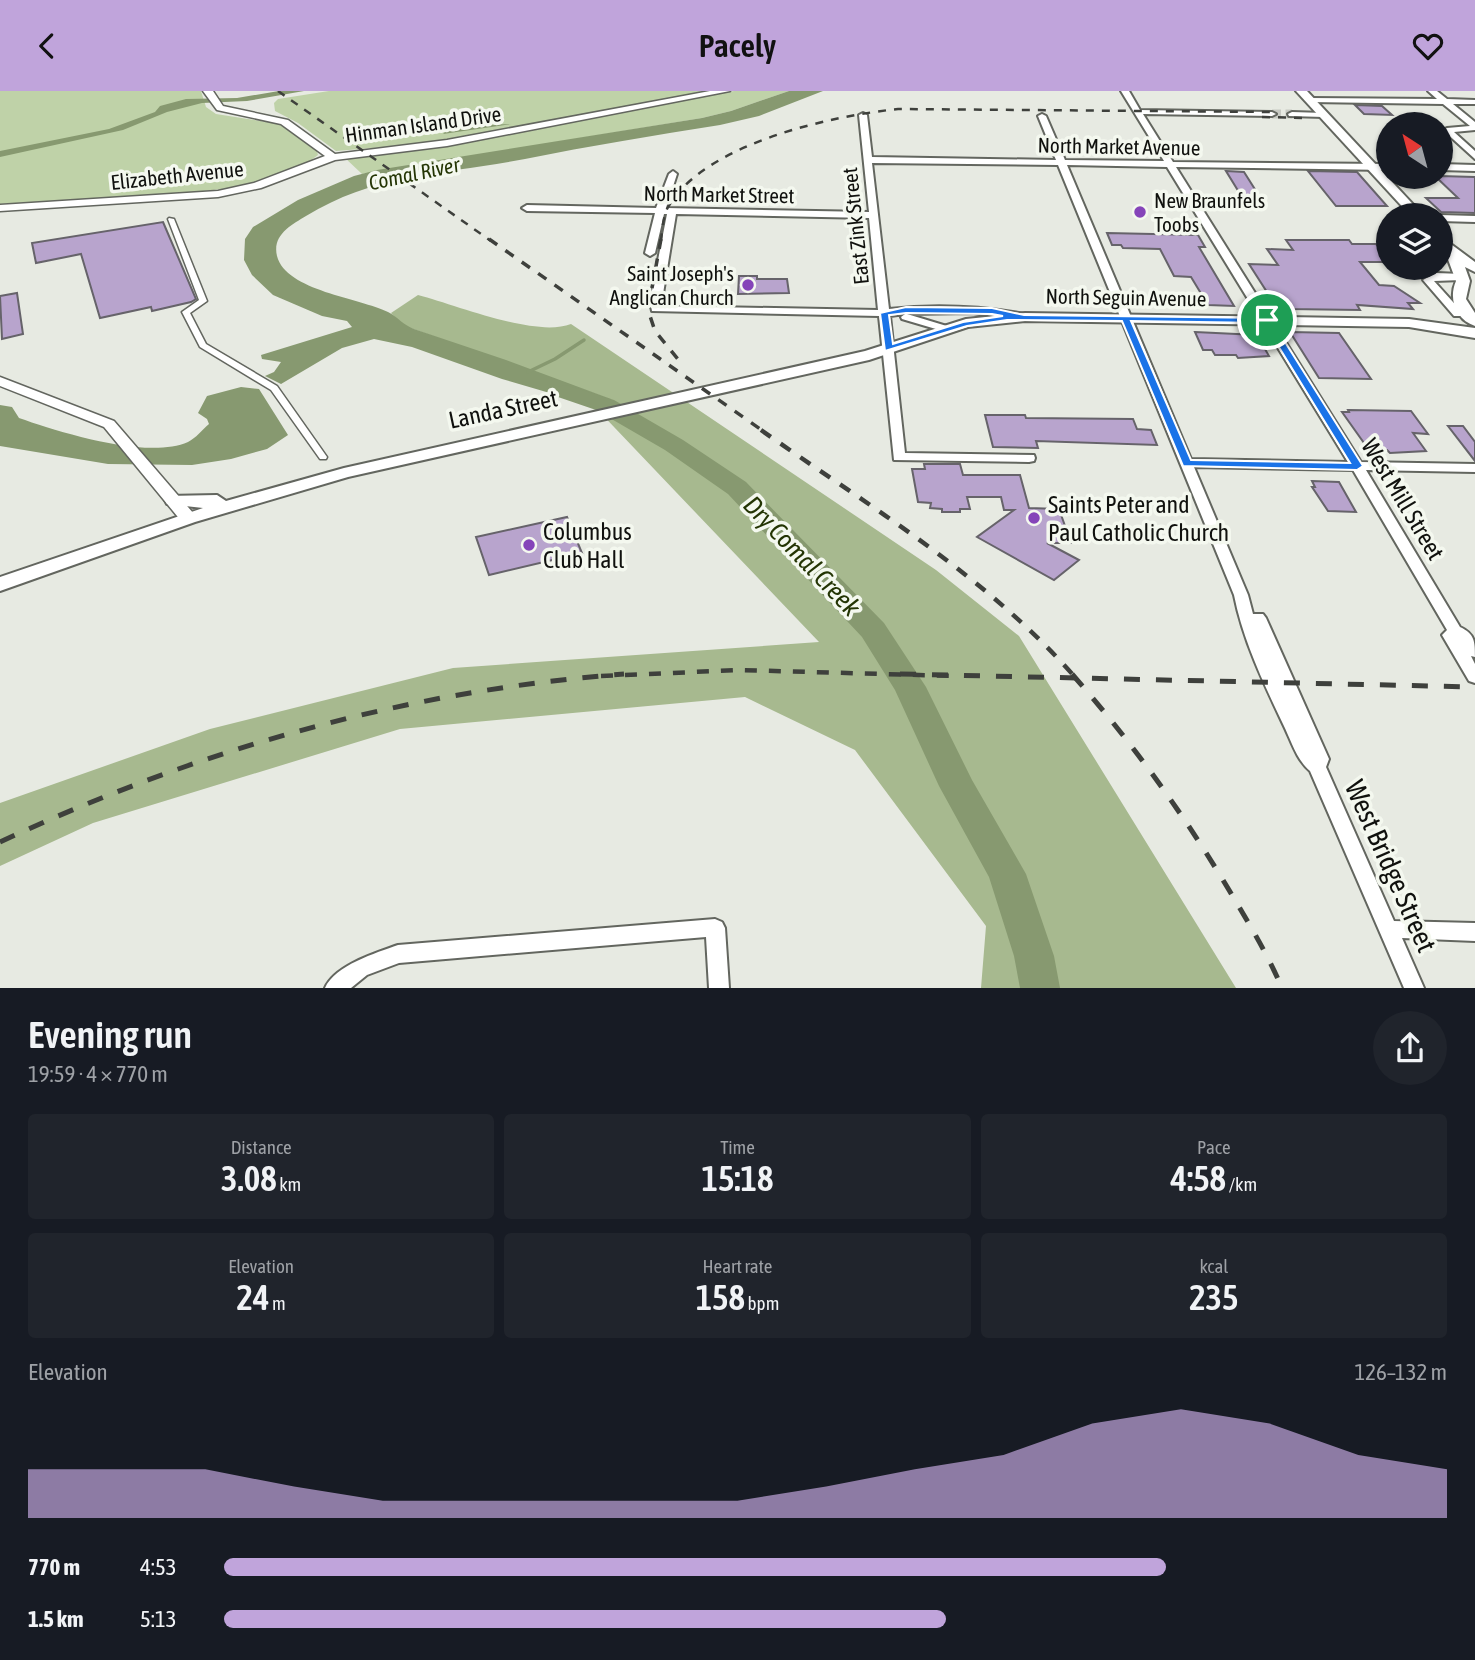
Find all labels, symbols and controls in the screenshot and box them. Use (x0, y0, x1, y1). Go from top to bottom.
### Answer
icon: back (28, 27, 66, 65)
text: Pacely (699, 27, 776, 64)
icon: heart (1409, 27, 1447, 65)
street label: Hinman Island Drive (344, 101, 502, 147)
north arrow (1376, 112, 1452, 189)
map controls (1376, 112, 1453, 280)
street label: North Market Avenue (1037, 133, 1201, 159)
water label: Comal River (366, 152, 462, 194)
street label: Elizabeth Avenue (109, 156, 245, 194)
street label: East Zink Street (837, 166, 873, 286)
street label: North Market Street (643, 181, 795, 207)
place label: New Braunfels Toobs (1154, 188, 1265, 236)
button: layers (1376, 203, 1453, 280)
marker: New Braunfels Toobs (1132, 204, 1148, 220)
place label: Saint Joseph's Anglican Church (610, 261, 734, 309)
marker: Saint Joseph's Anglican Church (740, 277, 756, 293)
street label: North Seguin Avenue (1045, 284, 1207, 310)
pin (1237, 290, 1297, 350)
icon: arrive (1248, 301, 1286, 339)
street label: Landa Street (446, 384, 560, 434)
street label: West Mill Street (1356, 434, 1450, 565)
water label: Dry Comal Creek (737, 490, 867, 622)
place label: Saints Peter and Paul Catholic Church (1048, 491, 1229, 546)
marker: Saints Peter and Paul Catholic Church (1026, 510, 1042, 526)
place label: Columbus Club Hall (543, 518, 632, 573)
marker: Columbus Club Hall (521, 537, 537, 553)
street label: West Bridge Street (1339, 775, 1443, 957)
button: share (1373, 1011, 1447, 1085)
text: Evening run (28, 1013, 192, 1056)
text: 19:59 · 4 × 770 m (28, 1061, 168, 1087)
text: Distance (231, 1136, 292, 1158)
text: Time (720, 1136, 755, 1158)
text: Pace (1197, 1136, 1231, 1158)
text: 3.08 (221, 1158, 277, 1198)
text: 15:18 (701, 1158, 774, 1198)
text: 4:58 (1170, 1158, 1226, 1198)
text: km (277, 1173, 301, 1195)
text: /km (1226, 1173, 1257, 1195)
text: Elevation (228, 1255, 294, 1277)
text: Heart rate (703, 1255, 772, 1277)
text: kcal (1199, 1255, 1228, 1277)
text: 24 (237, 1277, 269, 1317)
text: 158 (696, 1277, 745, 1317)
text: 235 (1189, 1277, 1239, 1317)
text: m (269, 1292, 286, 1314)
text: bpm (745, 1292, 779, 1314)
text: Elevation (28, 1359, 108, 1385)
text: 126–132 m (1354, 1359, 1447, 1385)
text: 770 m (28, 1554, 80, 1580)
text: 4:53 (140, 1554, 177, 1580)
text: 1.5 km (28, 1606, 84, 1632)
text: 5:13 (140, 1606, 177, 1632)

